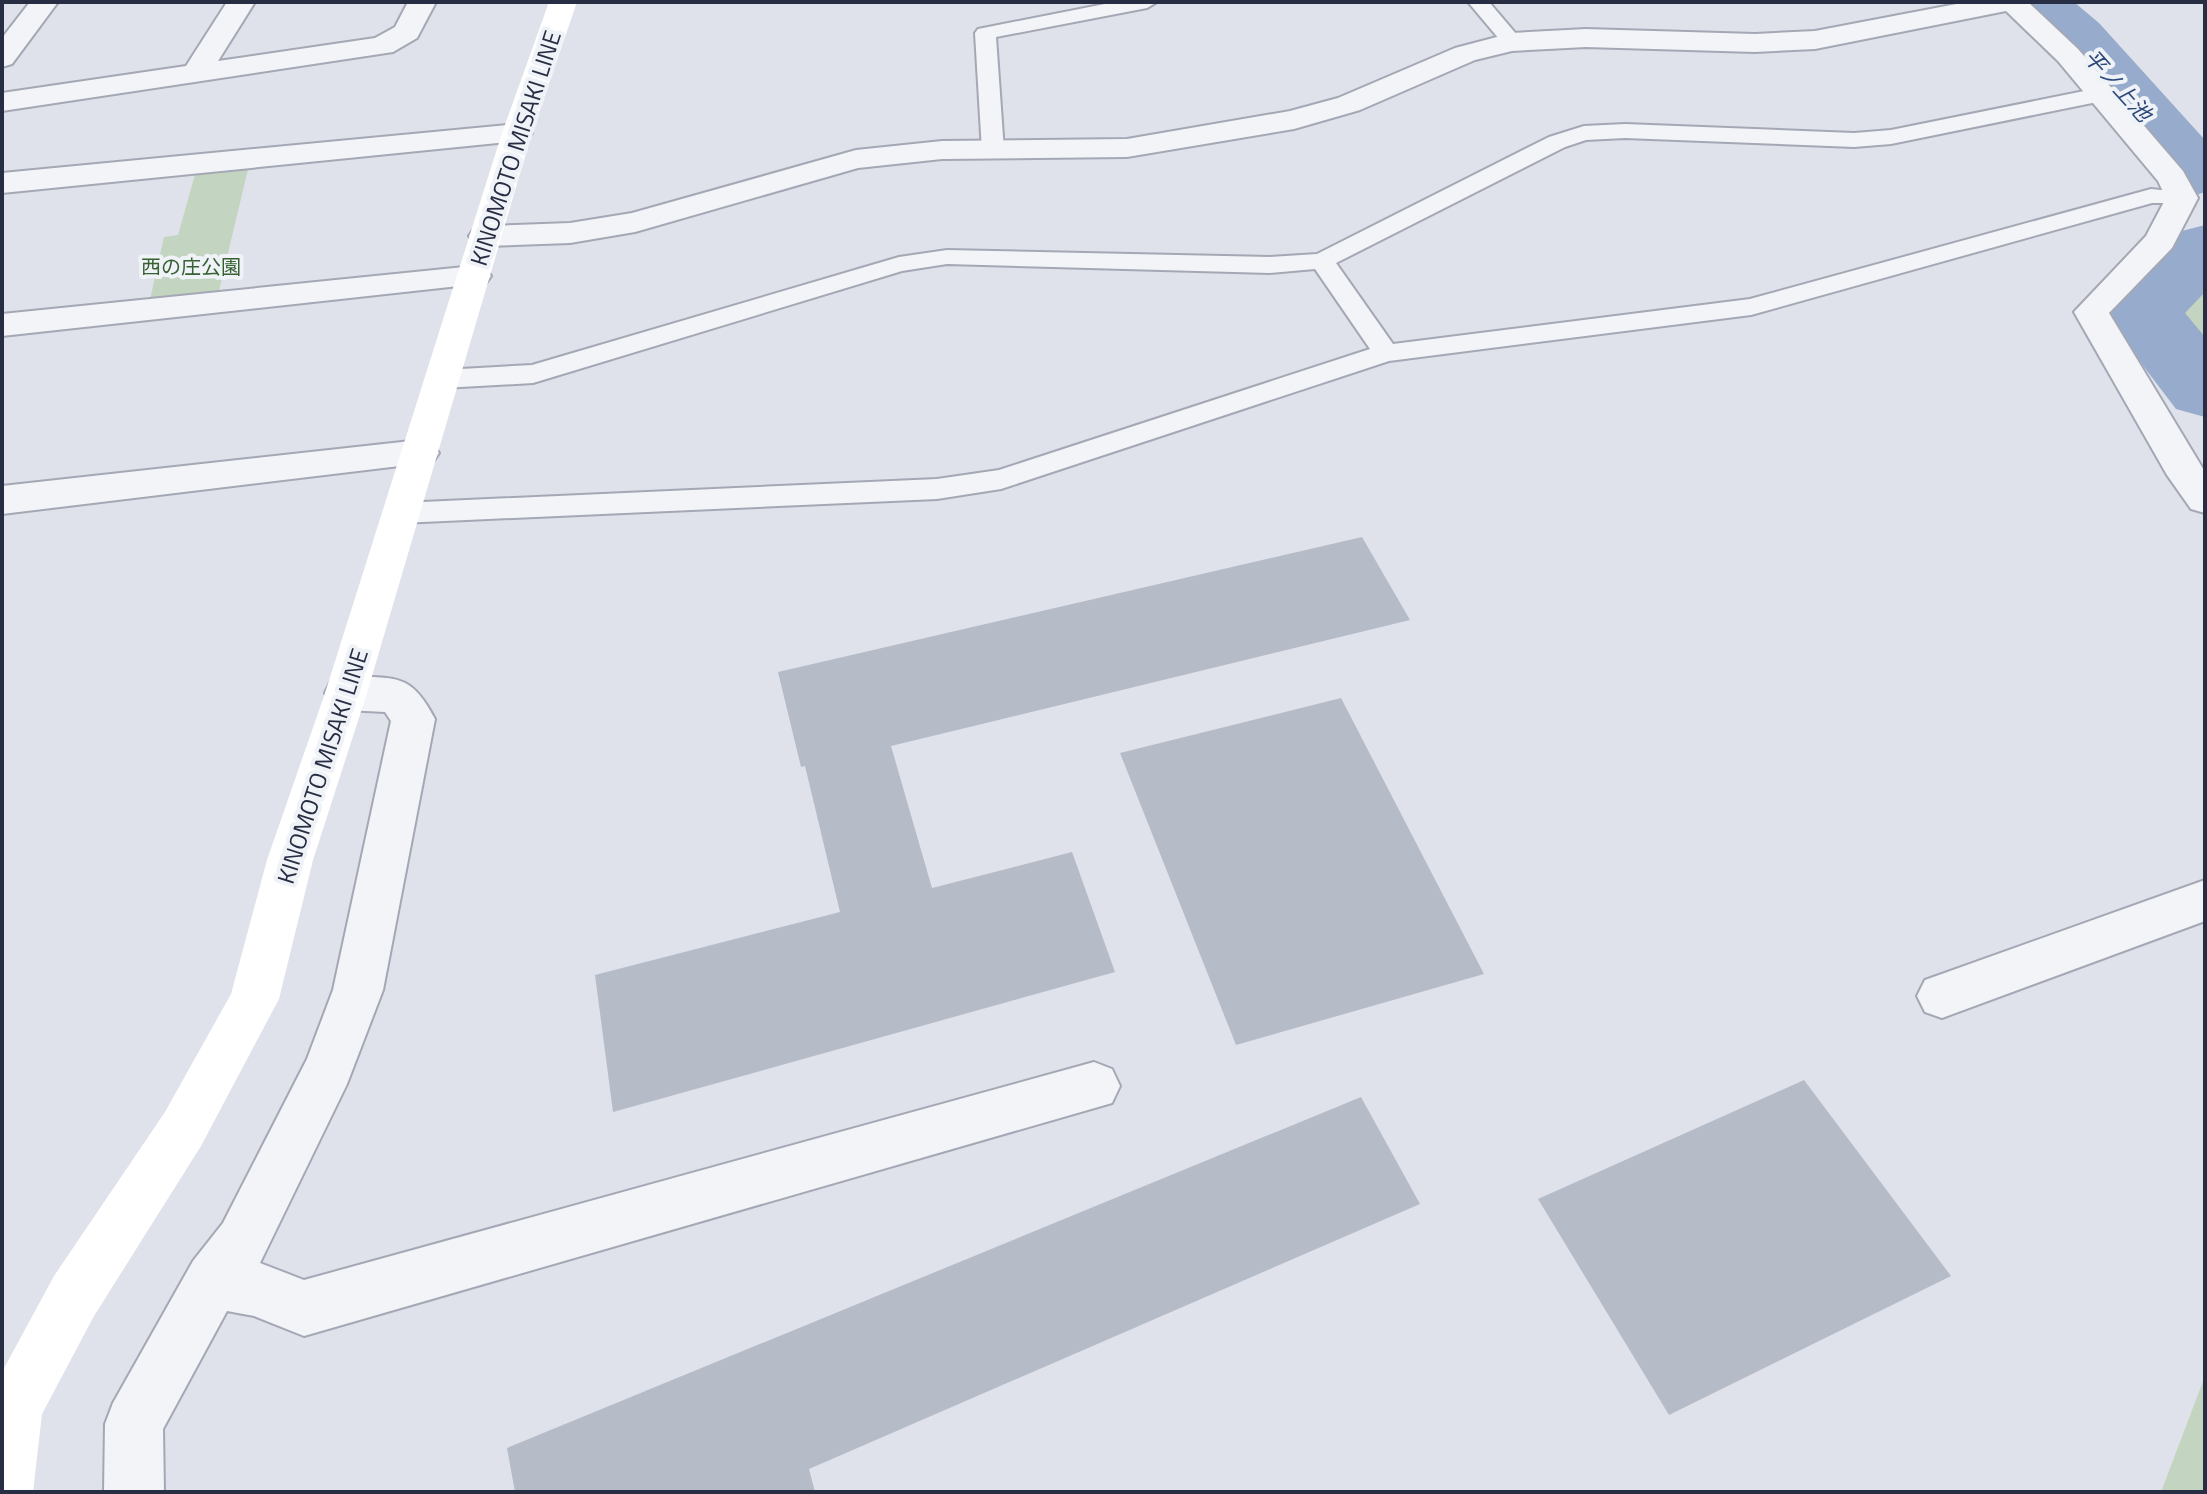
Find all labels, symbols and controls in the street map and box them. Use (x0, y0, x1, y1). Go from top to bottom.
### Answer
street label: KINOMOTO MISAKI LINE (460, 26, 570, 270)
water label: 平ノ上池 (2076, 41, 2161, 131)
park label: 西の庄公園 (141, 251, 241, 282)
street label: KINOMOTO MISAKI LINE (267, 644, 377, 888)

